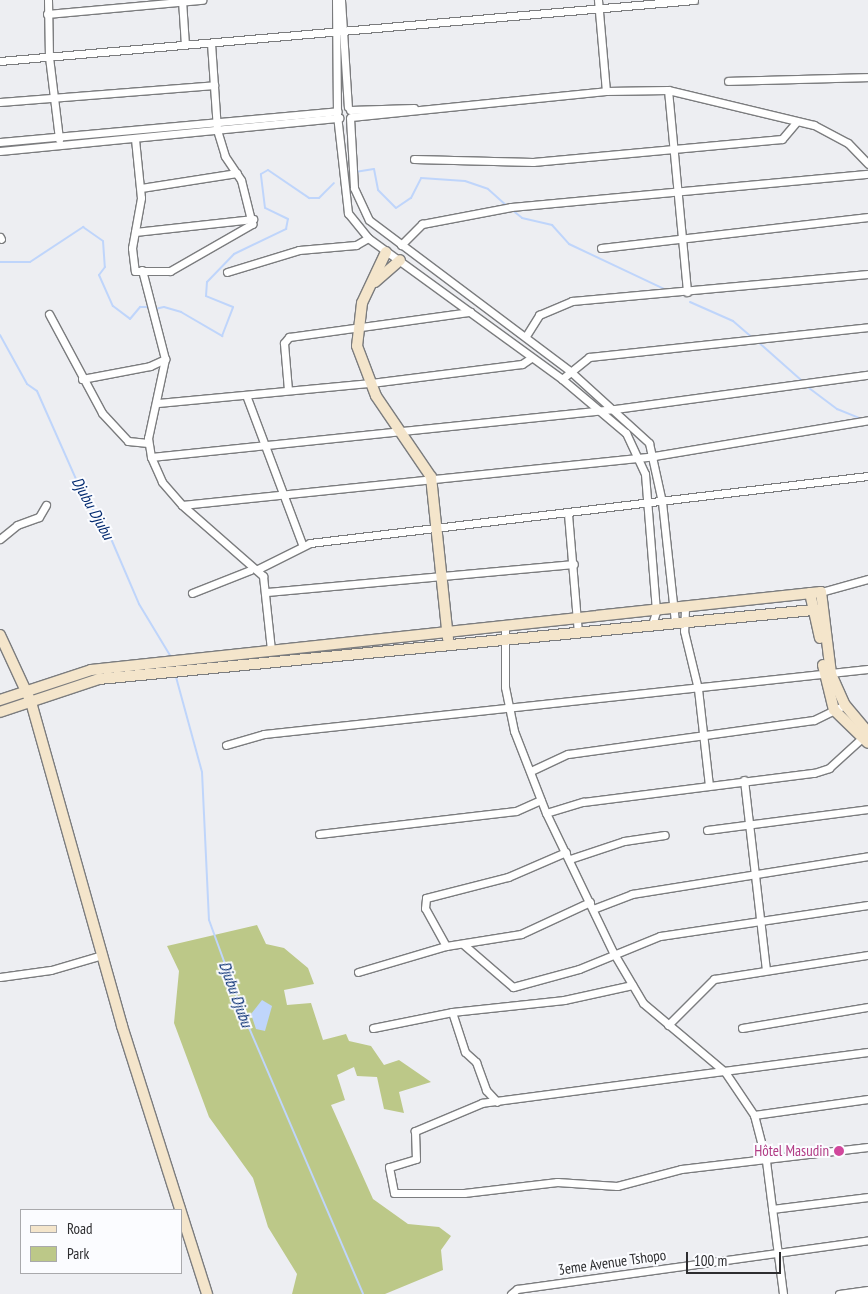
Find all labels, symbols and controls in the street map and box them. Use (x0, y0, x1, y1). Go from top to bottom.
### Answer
water label: Djubu Djubu (68, 473, 118, 543)
water label: Djubu Djubu (215, 958, 257, 1030)
place label: Hôtel Masudin (754, 1142, 829, 1160)
marker: Hôtel Masudin (833, 1145, 845, 1157)
legend (20, 1209, 182, 1274)
text: Road (67, 1219, 93, 1238)
scale bar (688, 1242, 783, 1274)
text: Park (67, 1244, 89, 1263)
street label: 3eme Avenue Tshopo (556, 1245, 668, 1279)
text: 100 m (694, 1251, 727, 1270)

